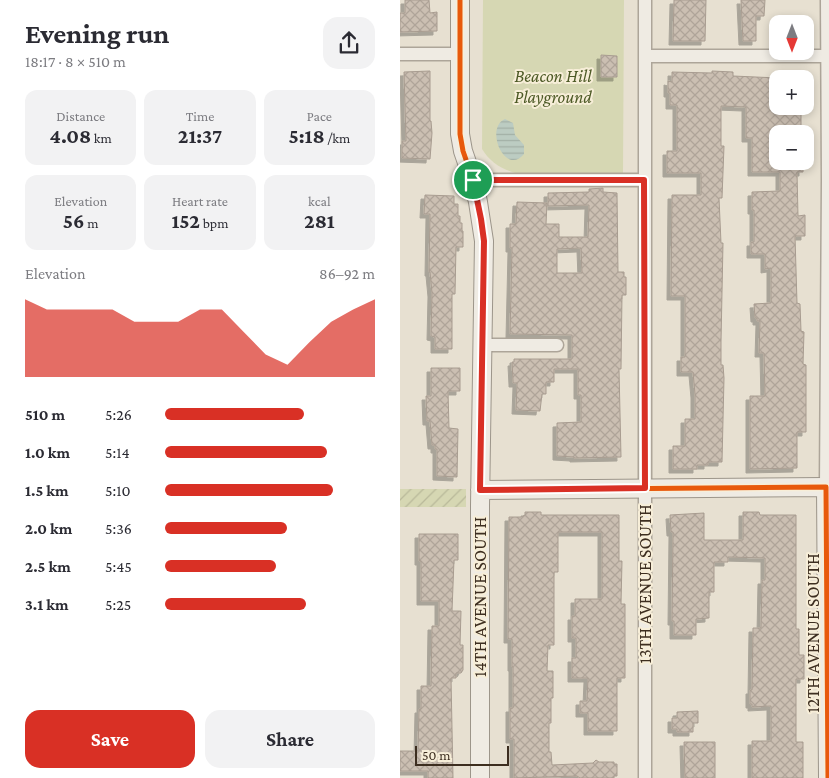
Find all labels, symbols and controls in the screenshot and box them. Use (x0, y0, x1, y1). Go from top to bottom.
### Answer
north arrow (769, 15, 814, 60)
map controls (769, 15, 814, 170)
button: share (323, 17, 375, 69)
text: Evening run (25, 18, 169, 49)
text: 18:17 · 8 × 510 m (25, 53, 126, 70)
park label: Beacon Hill Playground (514, 66, 592, 107)
button: + (769, 70, 814, 115)
text: Distance (56, 108, 105, 124)
text: Time (186, 108, 214, 124)
text: Pace (307, 108, 332, 124)
text: 4.08 (50, 124, 91, 148)
text: 21:37 (178, 124, 222, 148)
text: 5:18 (288, 124, 325, 148)
button: − (769, 125, 814, 170)
text: km (91, 130, 112, 146)
text: /km (325, 130, 350, 146)
pin (452, 159, 494, 201)
icon: arrive (459, 166, 487, 194)
text: Elevation (54, 193, 107, 209)
text: Heart rate (172, 193, 228, 209)
text: kcal (308, 193, 331, 209)
text: 56 (63, 209, 85, 233)
text: 152 (172, 209, 200, 233)
text: 281 (304, 209, 335, 233)
text: m (85, 215, 98, 231)
text: bpm (200, 215, 228, 231)
text: Elevation (25, 265, 86, 282)
text: 86–92 m (319, 265, 375, 282)
text: 510 m (25, 406, 65, 423)
text: 5:26 (105, 406, 132, 423)
text: 1.0 km (25, 444, 70, 461)
text: 5:14 (105, 444, 130, 461)
text: 1.5 km (25, 482, 69, 499)
text: 5:10 (105, 482, 131, 499)
street label: 13TH AVENUE SOUTH (635, 504, 655, 664)
street label: 14TH AVENUE SOUTH (470, 517, 490, 677)
text: 2.0 km (25, 520, 72, 537)
text: 5:36 (105, 520, 132, 537)
street label: 12TH AVENUE SOUTH (803, 553, 823, 713)
text: 2.5 km (25, 558, 71, 575)
text: 5:45 (105, 558, 132, 575)
text: 3.1 km (25, 596, 68, 613)
text: 5:25 (105, 596, 131, 613)
button: Save (25, 710, 195, 768)
button: Share (205, 710, 375, 768)
scale bar (415, 743, 509, 766)
text: 50 m (422, 747, 450, 763)

